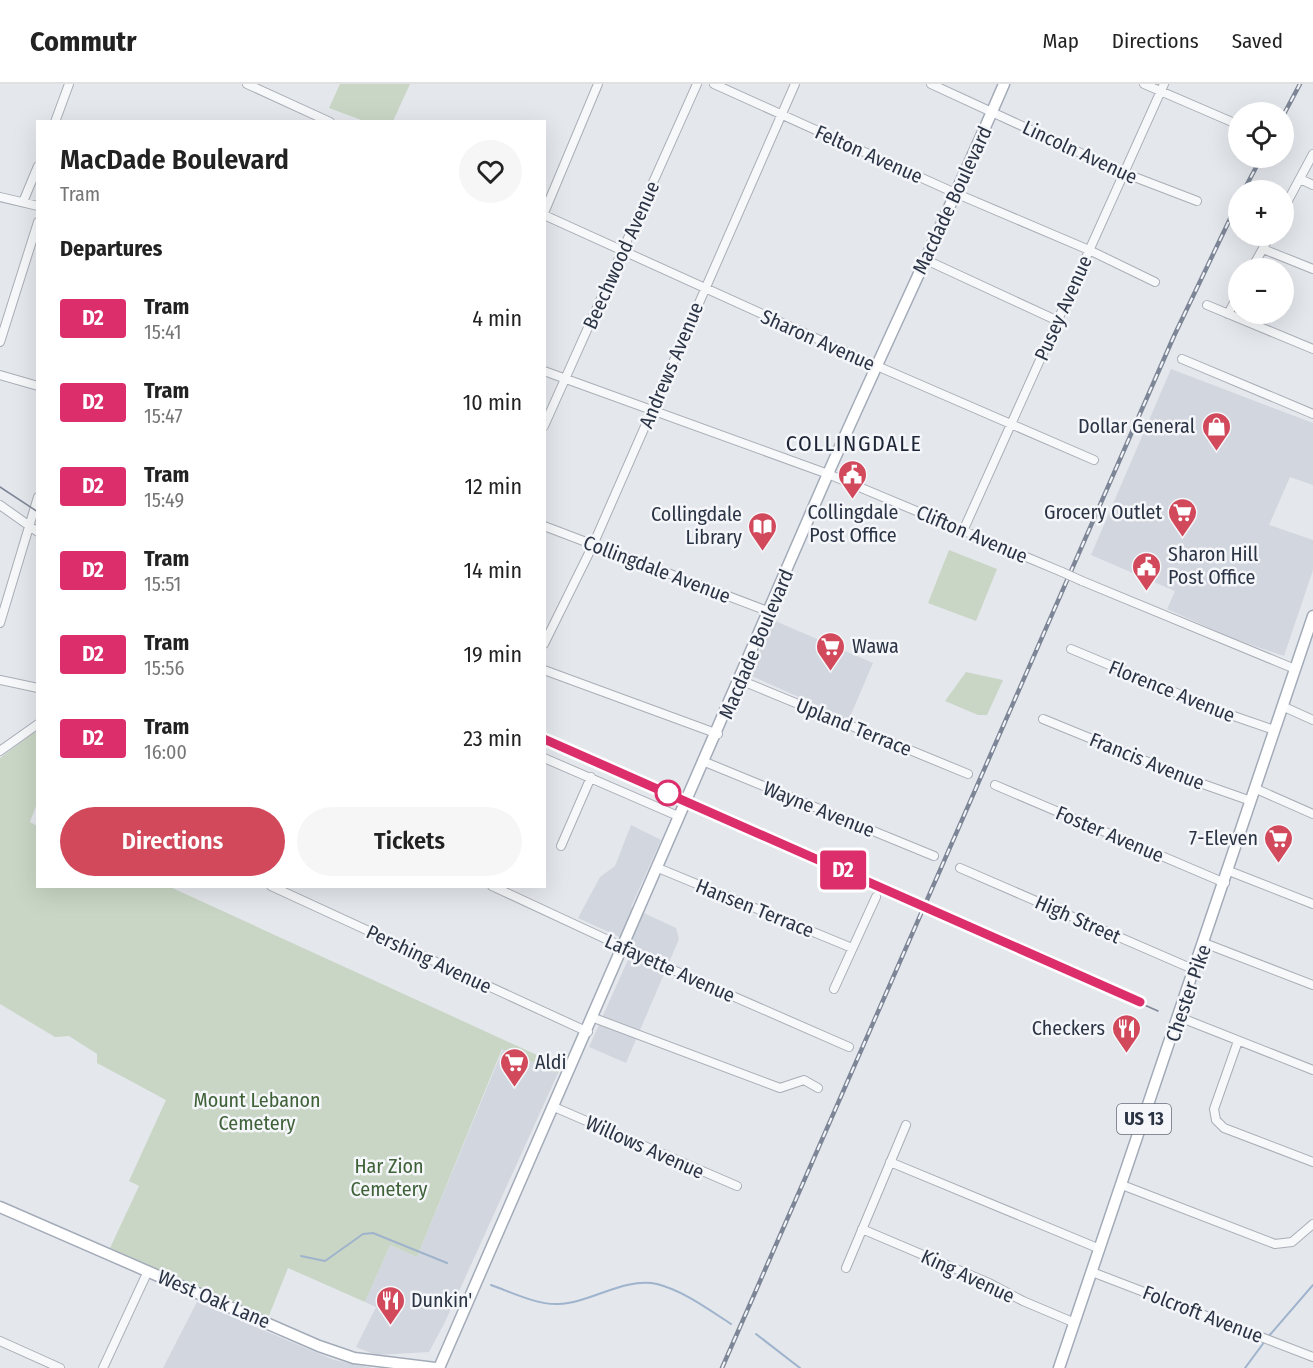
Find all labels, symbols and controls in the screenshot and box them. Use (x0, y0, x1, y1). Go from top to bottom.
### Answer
text: Commutr (30, 25, 136, 58)
text: Map (1042, 28, 1079, 54)
text: Directions (1112, 28, 1199, 54)
text: Saved (1232, 28, 1283, 54)
map controls (1228, 102, 1294, 324)
button: locate (1228, 102, 1294, 168)
street label: Lincoln Avenue (1019, 115, 1141, 189)
street label: Felton Avenue (811, 120, 927, 188)
street label: Macdade Boulevard (907, 122, 997, 278)
button: heart (459, 140, 522, 203)
text: MacDade Boulevard (60, 143, 289, 176)
street label: Beechwood Avenue (578, 177, 664, 333)
button: + (1228, 180, 1294, 246)
text: Tram (60, 182, 100, 206)
text: Departures (60, 235, 162, 262)
street label: Pusey Avenue (1029, 252, 1097, 364)
button: − (1228, 258, 1294, 324)
text: Tram (144, 293, 189, 320)
street label: Andrews Avenue (634, 298, 708, 432)
street label: Sharon Avenue (757, 304, 879, 376)
text: D2 (82, 305, 104, 331)
text: 4 min (472, 305, 522, 332)
text: 15:41 (144, 320, 182, 344)
text: Tram (144, 377, 189, 404)
text: D2 (82, 389, 104, 415)
text: 10 min (463, 389, 522, 416)
text: 15:47 (144, 404, 183, 428)
shop icon: Dollar General (1200, 410, 1232, 452)
place label: Dollar General (1078, 414, 1195, 438)
district label: COLLINGDALE (786, 430, 922, 457)
public building icon: Collingdale Post Office (837, 458, 869, 500)
text: Tram (144, 461, 189, 488)
text: D2 (82, 473, 104, 499)
text: 12 min (464, 473, 522, 500)
text: 15:49 (144, 488, 184, 512)
supermarket icon: Grocery Outlet (1167, 496, 1199, 538)
place label: Collingdale Post Office (808, 500, 898, 547)
street label: Clifton Avenue (913, 500, 1031, 568)
place label: Grocery Outlet (1044, 500, 1162, 524)
place label: Collingdale Library (651, 502, 742, 549)
library icon: Collingdale Library (747, 510, 779, 552)
street label: Collingdale Avenue (580, 530, 734, 608)
place label: Sharon Hill Post Office (1168, 542, 1258, 589)
text: Tram (144, 545, 189, 572)
public building icon: Sharon Hill Post Office (1131, 550, 1163, 592)
text: D2 (82, 557, 104, 583)
text: 14 min (464, 557, 522, 584)
street label: Macdade Boulevard (714, 565, 798, 723)
text: 15:51 (144, 572, 181, 596)
text: Tram (144, 629, 189, 656)
supermarket icon: Wawa (815, 630, 847, 672)
place label: Wawa (852, 634, 899, 658)
text: D2 (82, 641, 104, 667)
text: 19 min (464, 641, 522, 668)
street label: Florence Avenue (1105, 655, 1239, 727)
text: 15:56 (144, 656, 184, 680)
street label: Upland Terrace (793, 693, 915, 761)
text: Tram (144, 713, 189, 740)
text: D2 (82, 725, 104, 751)
text: 23 min (463, 725, 522, 752)
street label: Francis Avenue (1086, 727, 1208, 795)
text: 16:00 (144, 740, 187, 764)
street label: Wayne Avenue (760, 776, 878, 842)
unlabelled marker (655, 780, 681, 806)
street label: Foster Avenue (1052, 800, 1168, 868)
button: Directions (60, 807, 285, 876)
button: Tickets (297, 807, 522, 876)
supermarket icon: 7-Eleven (1263, 822, 1295, 864)
place label: 7-Eleven (1189, 826, 1258, 850)
line badge: D2 (816, 850, 870, 890)
text: D2 (832, 857, 854, 883)
street label: Hansen Terrace (692, 873, 818, 943)
street label: High Street (1032, 890, 1125, 949)
street label: Pershing Avenue (363, 920, 495, 998)
street label: Lafayette Avenue (601, 929, 739, 1007)
street label: Chester Pike (1160, 941, 1216, 1045)
restaurant icon: Checkers (1110, 1012, 1142, 1054)
place label: Checkers (1032, 1016, 1105, 1040)
supermarket icon: Aldi (498, 1046, 530, 1088)
place label: Aldi (535, 1050, 566, 1074)
park label: Mount Lebanon Cemetery (193, 1088, 321, 1135)
road number: US 13 (1117, 1104, 1171, 1134)
street label: Willows Avenue (582, 1110, 708, 1184)
park label: Har Zion Cemetery (351, 1154, 428, 1201)
street label: King Avenue (917, 1244, 1019, 1308)
street label: West Oak Lane (154, 1265, 274, 1333)
street label: Folcroft Avenue (1140, 1280, 1266, 1348)
restaurant icon: Dunkin' (374, 1284, 406, 1326)
place label: Dunkin' (411, 1288, 472, 1312)

